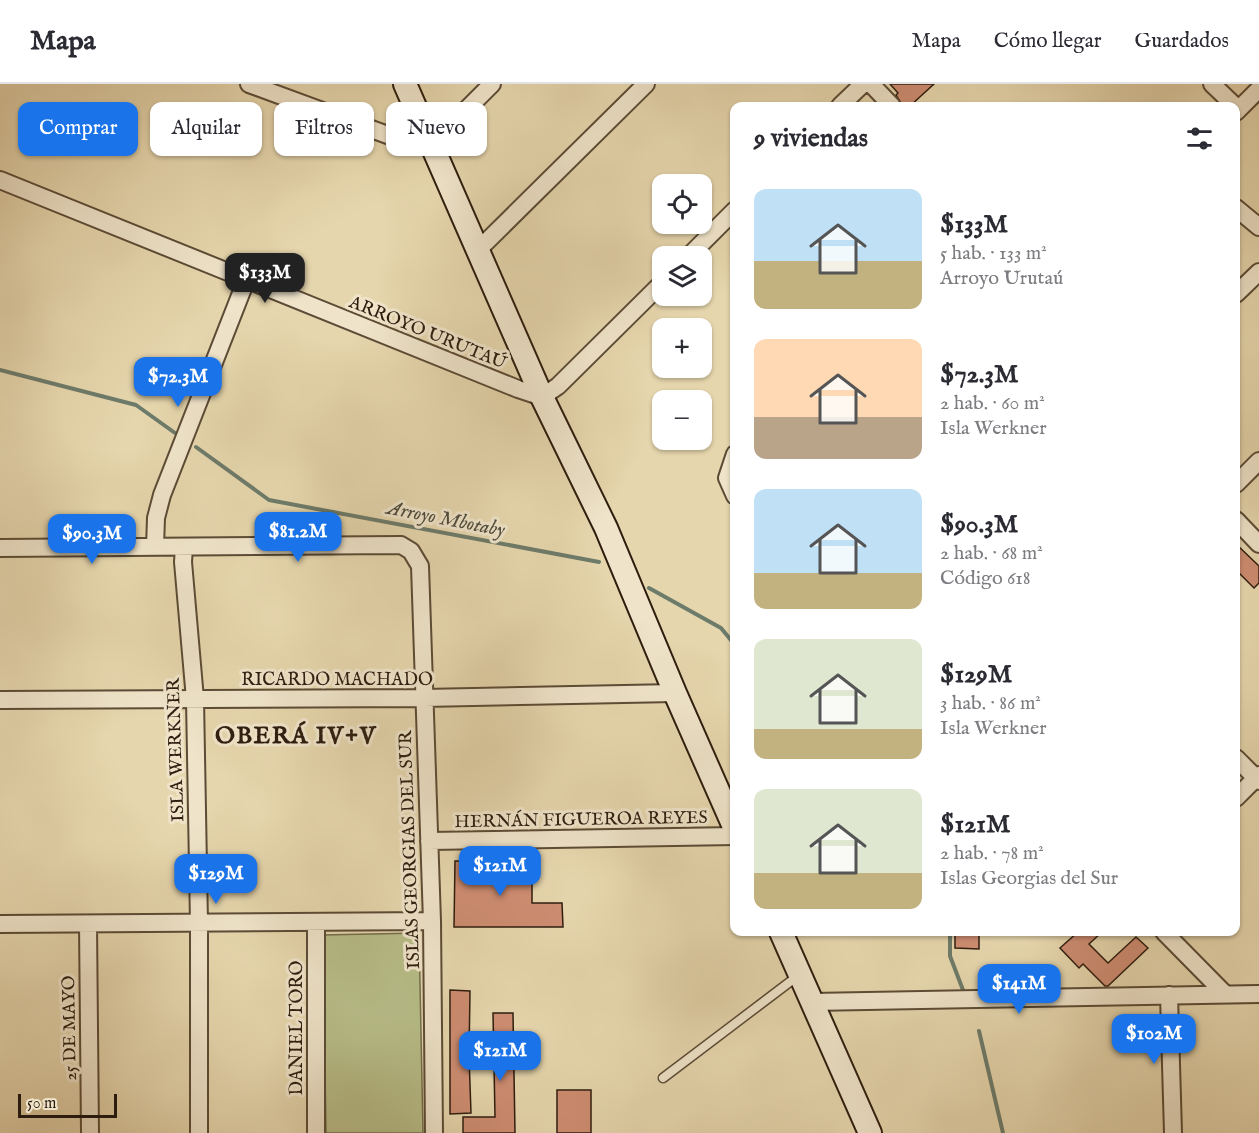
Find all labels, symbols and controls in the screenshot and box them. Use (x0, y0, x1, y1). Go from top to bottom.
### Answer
text: Mapa (30, 24, 96, 59)
text: Mapa (912, 28, 961, 55)
text: Cómo llegar (994, 28, 1101, 55)
text: Guardados (1134, 28, 1229, 55)
chip: Comprar (18, 102, 138, 156)
chip: Alquilar (150, 102, 262, 156)
chip: Filtros (274, 102, 374, 156)
chip: Nuevo (386, 102, 487, 156)
text: 9 viviendas (754, 122, 868, 155)
icon: filters (1183, 122, 1216, 155)
map controls (652, 174, 712, 450)
button: locate (652, 174, 712, 234)
text: $133M (940, 208, 1008, 241)
icon: home (802, 213, 874, 285)
text: 5 hab. · 133 m² (940, 241, 1047, 266)
button: layers (652, 246, 712, 306)
pin: $133M (223, 253, 307, 304)
text: $133M (239, 260, 291, 285)
text: Arroyo Urutaú (940, 266, 1063, 291)
street label: ARROYO URUTAÚ (345, 290, 510, 376)
button: + (652, 318, 712, 378)
pin: $72.3M (129, 357, 227, 408)
text: $72.3M (940, 358, 1019, 391)
icon: home (802, 363, 874, 435)
text: $72.3M (148, 364, 208, 389)
button: − (652, 390, 712, 450)
text: 2 hab. · 60 m² (940, 391, 1045, 416)
text: Isla Werkner (940, 416, 1047, 441)
water label: Arroyo Mbotaby (383, 495, 507, 543)
text: $90.3M (940, 508, 1018, 541)
pin: $81.2M (249, 512, 347, 563)
icon: home (802, 513, 874, 585)
pin: $90.3M (43, 514, 141, 565)
text: $81.2M (269, 519, 327, 544)
text: $90.3M (62, 521, 122, 546)
text: 2 hab. · 68 m² (940, 541, 1043, 566)
text: Código 618 (940, 566, 1031, 591)
text: $129M (940, 658, 1012, 691)
icon: home (802, 663, 874, 735)
street label: RICARDO MACHADO (241, 669, 433, 692)
street label: ISLA WERKNER (162, 676, 191, 822)
text: 3 hab. · 86 m² (940, 691, 1041, 716)
text: Isla Werkner (940, 716, 1047, 741)
district label: OBERÁ IV+V (215, 721, 377, 752)
street label: ISLAS GEORGIAS DEL SUR (395, 729, 426, 970)
street label: HERNÁN FIGUEROA REYES (454, 805, 708, 834)
text: $121M (940, 808, 1010, 841)
icon: home (802, 813, 874, 885)
text: 2 hab. · 78 m² (940, 841, 1044, 866)
pin: $121M (458, 846, 542, 897)
text: $121M (473, 853, 527, 878)
pin: $129M (174, 854, 258, 905)
text: $129M (188, 861, 244, 886)
text: Islas Georgias del Sur (940, 866, 1118, 891)
street label: DANIEL TORO (286, 961, 309, 1095)
pin: $141M (977, 964, 1061, 1015)
text: $141M (992, 971, 1046, 996)
street label: 25 DE MAYO (58, 975, 83, 1081)
pin: $102M (1112, 1014, 1196, 1065)
text: $102M (1126, 1021, 1182, 1046)
pin: $121M (458, 1031, 542, 1082)
text: $121M (473, 1038, 527, 1063)
scale bar (18, 1091, 117, 1118)
text: 50 m (27, 1094, 56, 1114)

